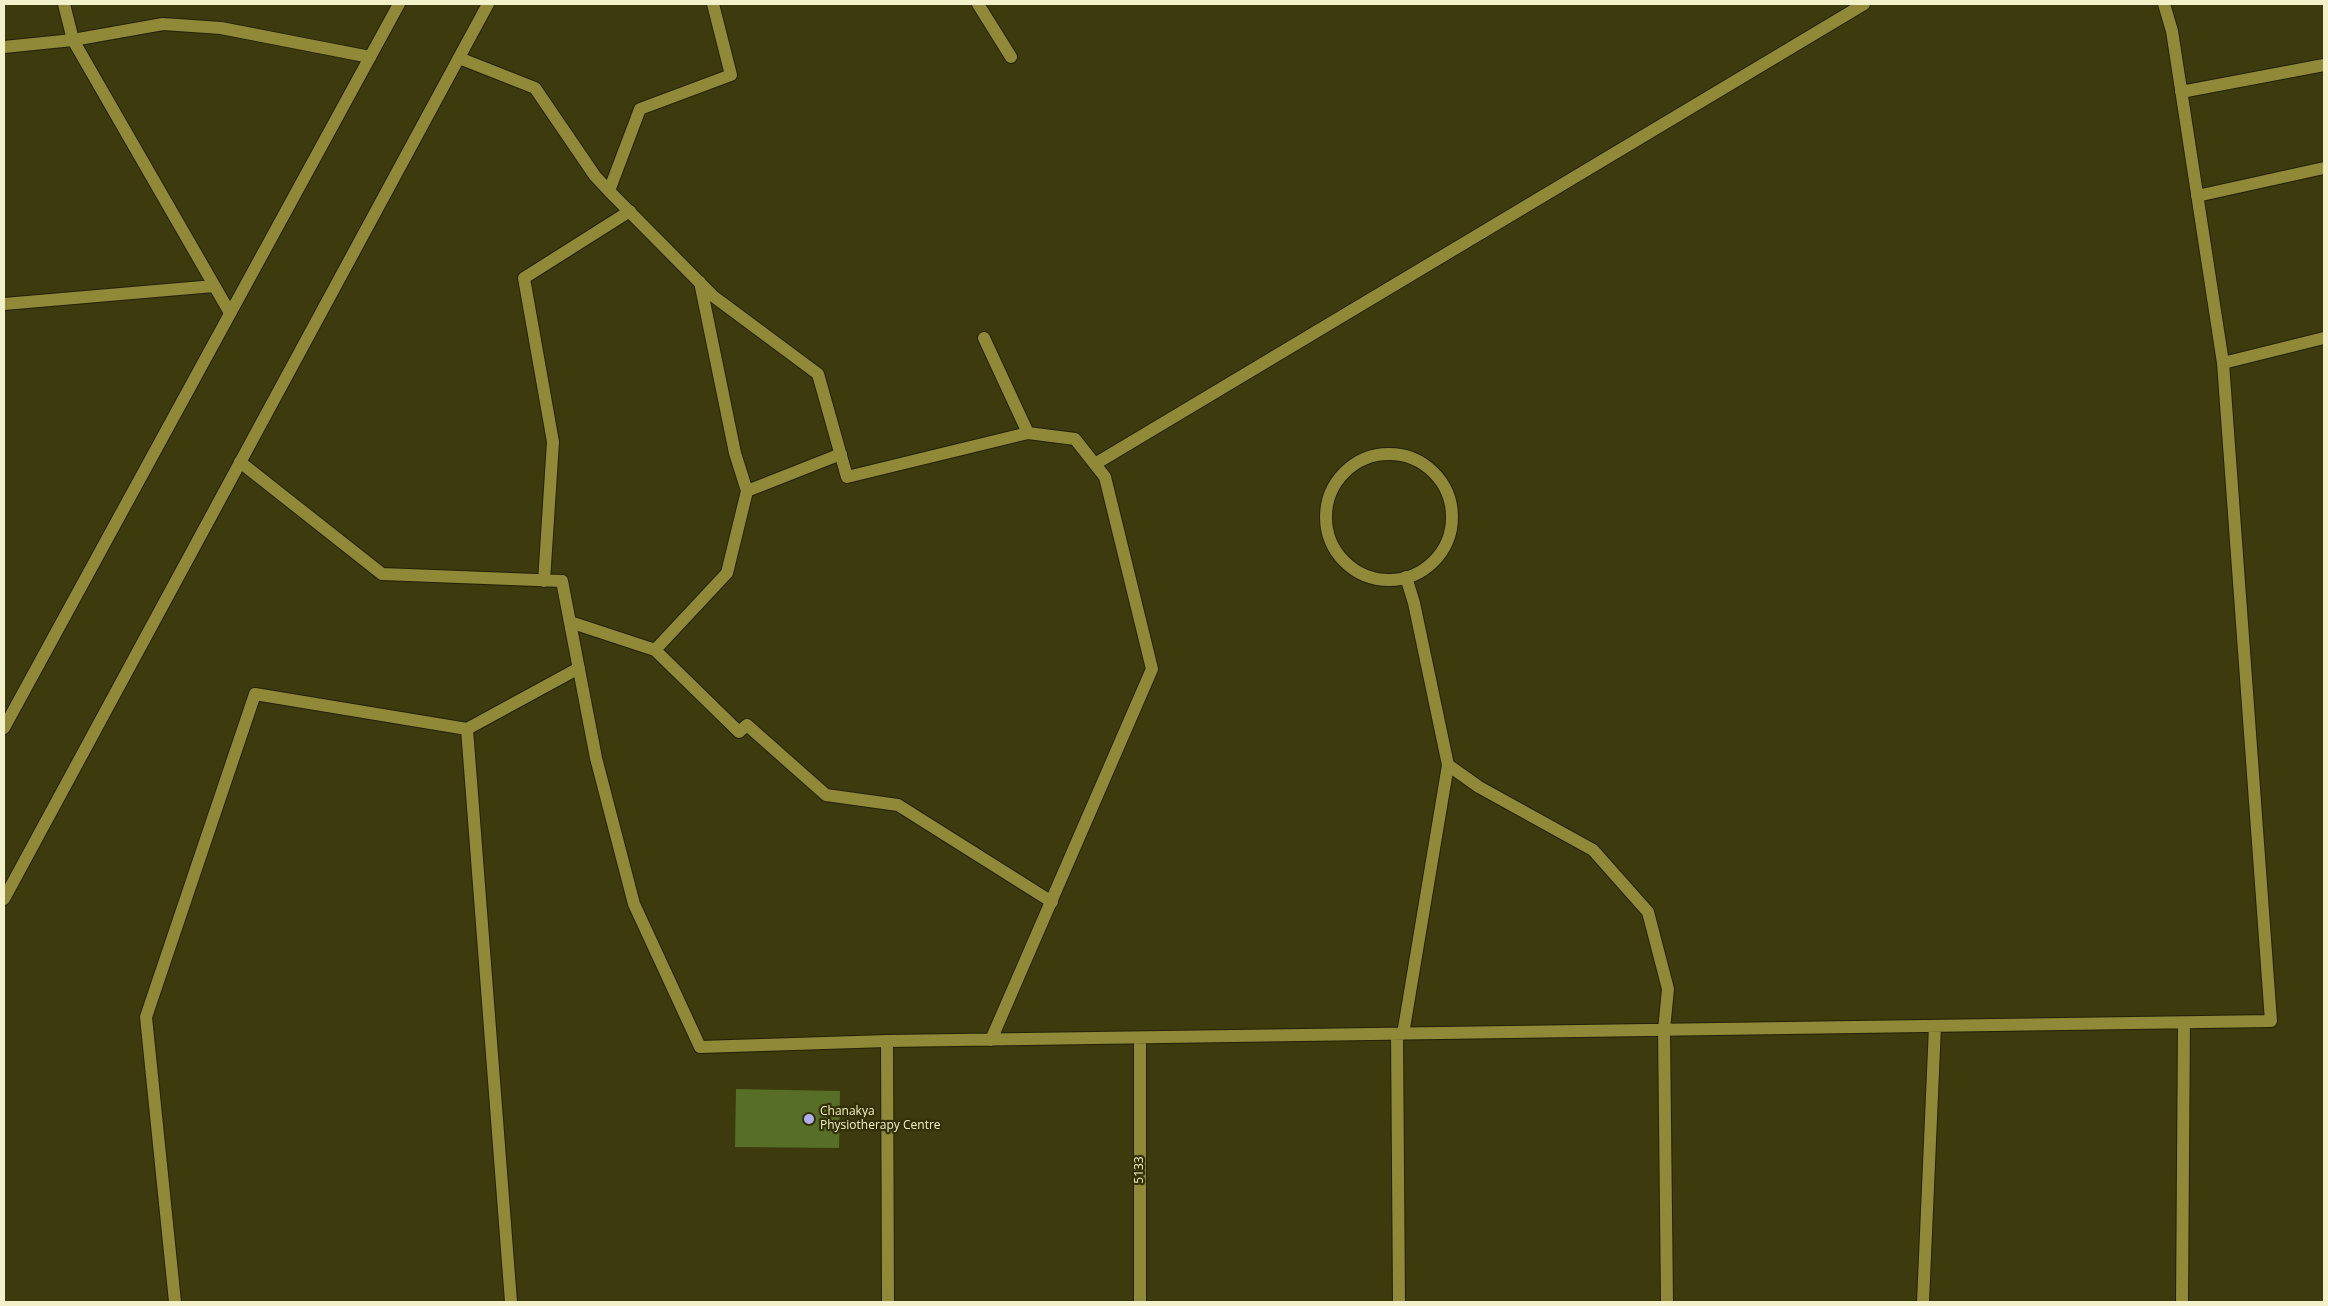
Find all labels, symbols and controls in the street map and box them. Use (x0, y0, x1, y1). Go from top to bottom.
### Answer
place label: Chanakya Physiotherapy Centre (820, 1105, 941, 1133)
marker: Chanakya Physiotherapy Centre (802, 1112, 816, 1126)
street label: 5133 (1133, 1156, 1147, 1184)

